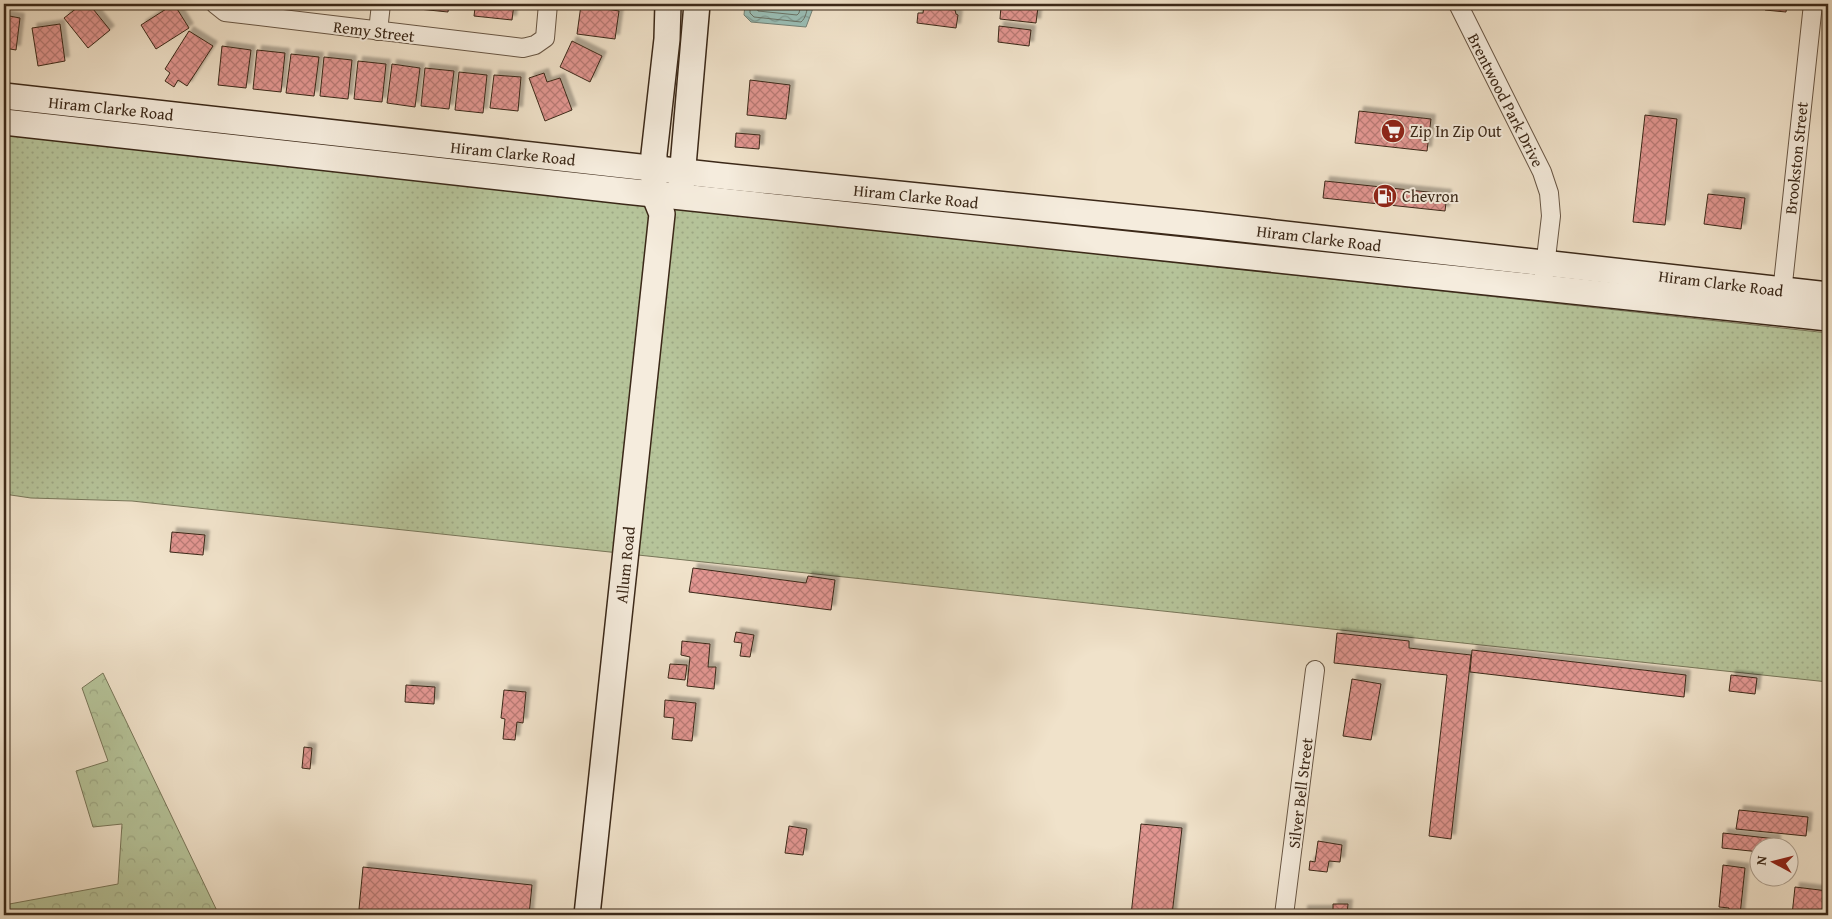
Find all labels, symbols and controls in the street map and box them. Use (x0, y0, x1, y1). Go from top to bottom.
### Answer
street label: Remy Street (332, 14, 416, 48)
street label: Brentwood Park Drive (1462, 29, 1550, 171)
street label: Hiram Clarke Road (47, 90, 175, 127)
street label: Brookston Street (1778, 100, 1814, 215)
supermarket icon: Zip In Zip Out (1380, 118, 1406, 144)
place label: Zip In Zip Out (1410, 119, 1502, 143)
street label: Hiram Clarke Road (449, 135, 577, 172)
street label: Hiram Clarke Road (852, 178, 980, 215)
fuel station icon: Chevron (1372, 183, 1398, 209)
place label: Chevron (1402, 184, 1459, 208)
street label: Hiram Clarke Road (1255, 218, 1383, 258)
street label: Hiram Clarke Road (1657, 263, 1785, 303)
street label: Allum Road (609, 525, 641, 605)
street label: Silver Bell Street (1281, 736, 1319, 850)
north arrow (1750, 836, 1800, 886)
text: N (1751, 854, 1772, 866)

